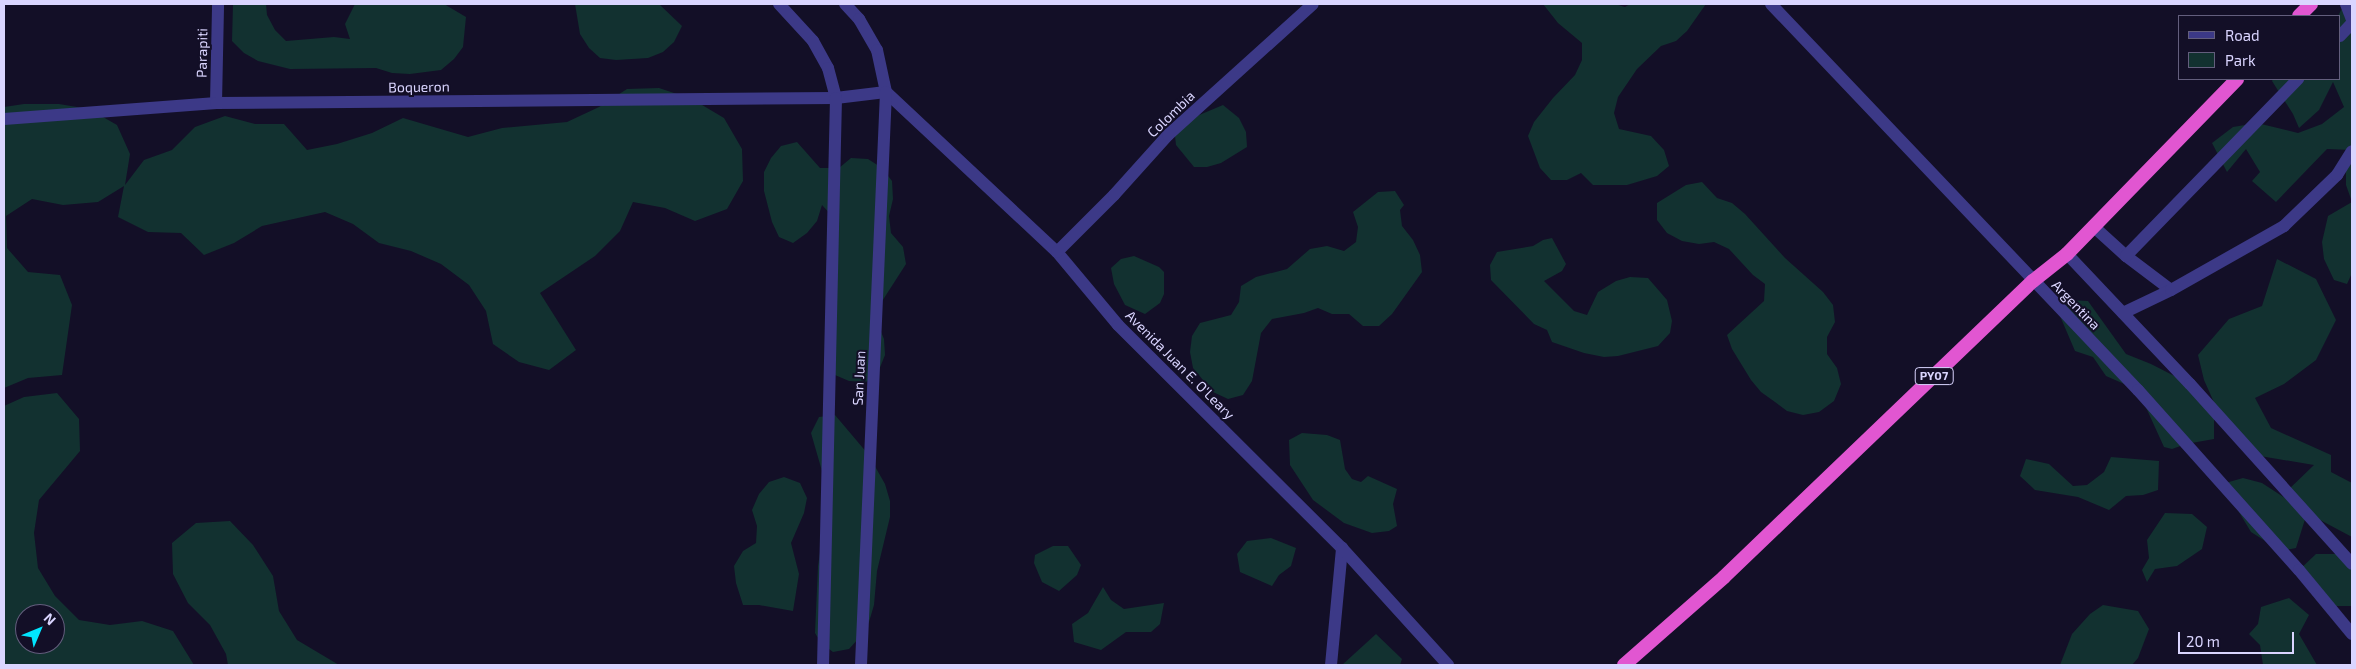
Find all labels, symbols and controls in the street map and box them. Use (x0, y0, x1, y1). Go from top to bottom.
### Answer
legend (2178, 15, 2341, 80)
text: Road (2225, 26, 2260, 44)
street label: Parapiti (193, 28, 211, 78)
text: Park (2225, 51, 2256, 69)
street label: Boqueron (388, 78, 450, 96)
street label: Colombia (1144, 87, 1198, 141)
street label: Argentina (2048, 277, 2104, 333)
street label: Avenida Juan E. O'Leary (1122, 307, 1238, 423)
street label: San Juan (849, 350, 869, 406)
road number: PY07 (1914, 366, 1954, 386)
north arrow (15, 604, 65, 654)
text: N (41, 609, 60, 628)
scale bar (2181, 622, 2297, 654)
text: 20 m (2186, 632, 2220, 650)

